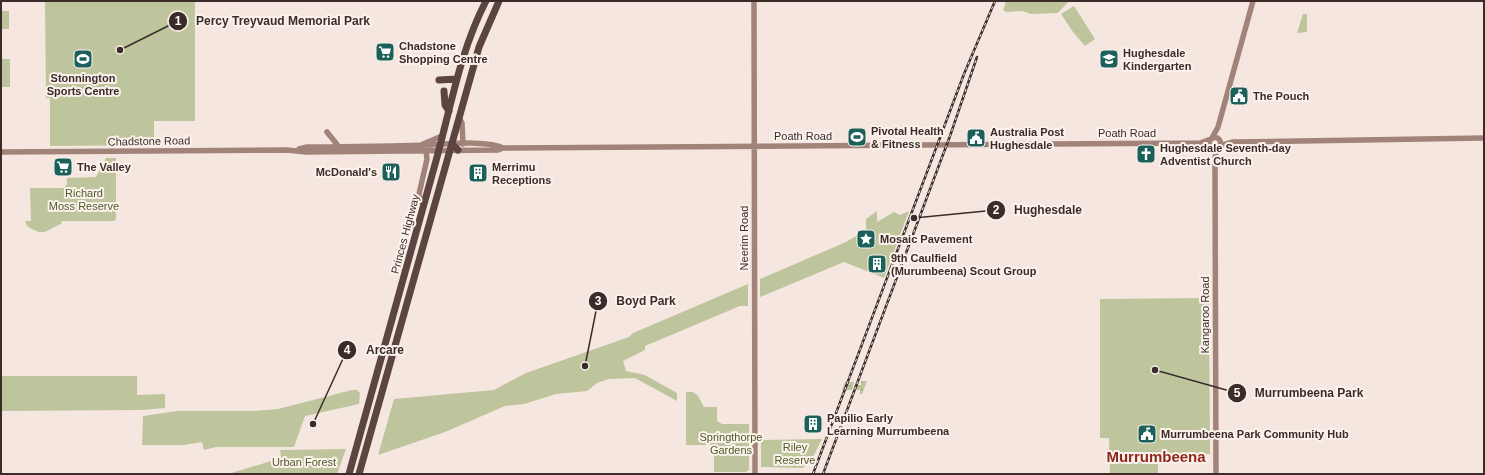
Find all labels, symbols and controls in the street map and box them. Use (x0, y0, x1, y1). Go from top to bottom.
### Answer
callout: Percy Treyvaud Memorial Park (168, 9, 378, 33)
text: 1 (175, 14, 182, 28)
text: Percy Treyvaud Memorial Park (196, 14, 370, 28)
place label: Chadstone Shopping Centre (399, 40, 488, 65)
supermarket icon: Chadstone Shopping Centre (374, 41, 396, 63)
place label: Hughesdale Kindergarten (1123, 47, 1192, 72)
sports icon: Stonnington Sports Centre (72, 48, 94, 70)
school or university icon: Hughesdale Kindergarten (1098, 48, 1120, 70)
place label: Stonnington Sports Centre (47, 72, 119, 97)
public building icon: The Pouch (1228, 85, 1250, 107)
place label: The Pouch (1253, 90, 1310, 102)
place label: Pivotal Health & Fitness (871, 125, 944, 150)
sports icon: Pivotal Health & Fitness (846, 126, 868, 148)
place label: Australia Post Hughesdale (990, 126, 1064, 151)
public building icon: Australia Post Hughesdale (965, 127, 987, 149)
street label: Poath Road (1098, 127, 1156, 139)
street label: Poath Road (774, 130, 832, 142)
street label: Chadstone Road (108, 134, 190, 148)
place label: Hughesdale Seventh-day Adventist Church (1160, 142, 1292, 167)
church icon: Hughesdale Seventh-day Adventist Church (1135, 143, 1157, 165)
supermarket icon: The Valley (52, 156, 74, 178)
place label: The Valley (77, 161, 132, 173)
restaurant icon: McDonald's (380, 161, 402, 183)
place label: Merrimu Receptions (492, 161, 551, 186)
building icon: Merrimu Receptions (467, 162, 489, 184)
place label: McDonald's (316, 166, 377, 178)
park label: Richard Moss Reserve (49, 187, 119, 212)
street label: Princes Highway (389, 192, 422, 275)
callout: Hughesdale (986, 198, 1090, 222)
text: 2 (993, 203, 1000, 217)
text: Hughesdale (1014, 203, 1082, 217)
street label: Neerim Road (738, 206, 750, 270)
place icon: Mosaic Pavement (855, 228, 877, 250)
place label: Mosaic Pavement (880, 233, 973, 245)
place label: 9th Caulfield (Murumbeena) Scout Group (891, 252, 1037, 277)
building icon: 9th Caulfield (Murumbeena) Scout Group (866, 253, 888, 275)
street label: Kangaroo Road (1199, 276, 1211, 354)
callout: Boyd Park (588, 289, 683, 313)
text: 3 (595, 294, 602, 308)
text: Boyd Park (616, 294, 676, 308)
callout: Arcare (337, 338, 412, 362)
text: 4 (344, 343, 351, 357)
text: Arcare (366, 343, 404, 357)
callout: Murrumbeena Park (1227, 381, 1372, 405)
text: 5 (1234, 386, 1241, 400)
text: Murrumbeena Park (1255, 386, 1364, 400)
place label: Papilio Early Learning Murrumbeena (827, 412, 950, 437)
building icon: Papilio Early Learning Murrumbeena (802, 413, 824, 435)
public building icon: Murrumbeena Park Community Hub (1136, 423, 1158, 445)
place label: Murrumbeena Park Community Hub (1161, 428, 1349, 440)
park label: Springthorpe Gardens (700, 431, 763, 456)
park label: Riley Reserve (775, 441, 815, 466)
district label: Murrumbeena (1106, 448, 1206, 465)
park label: Urban Forest (272, 456, 336, 468)

